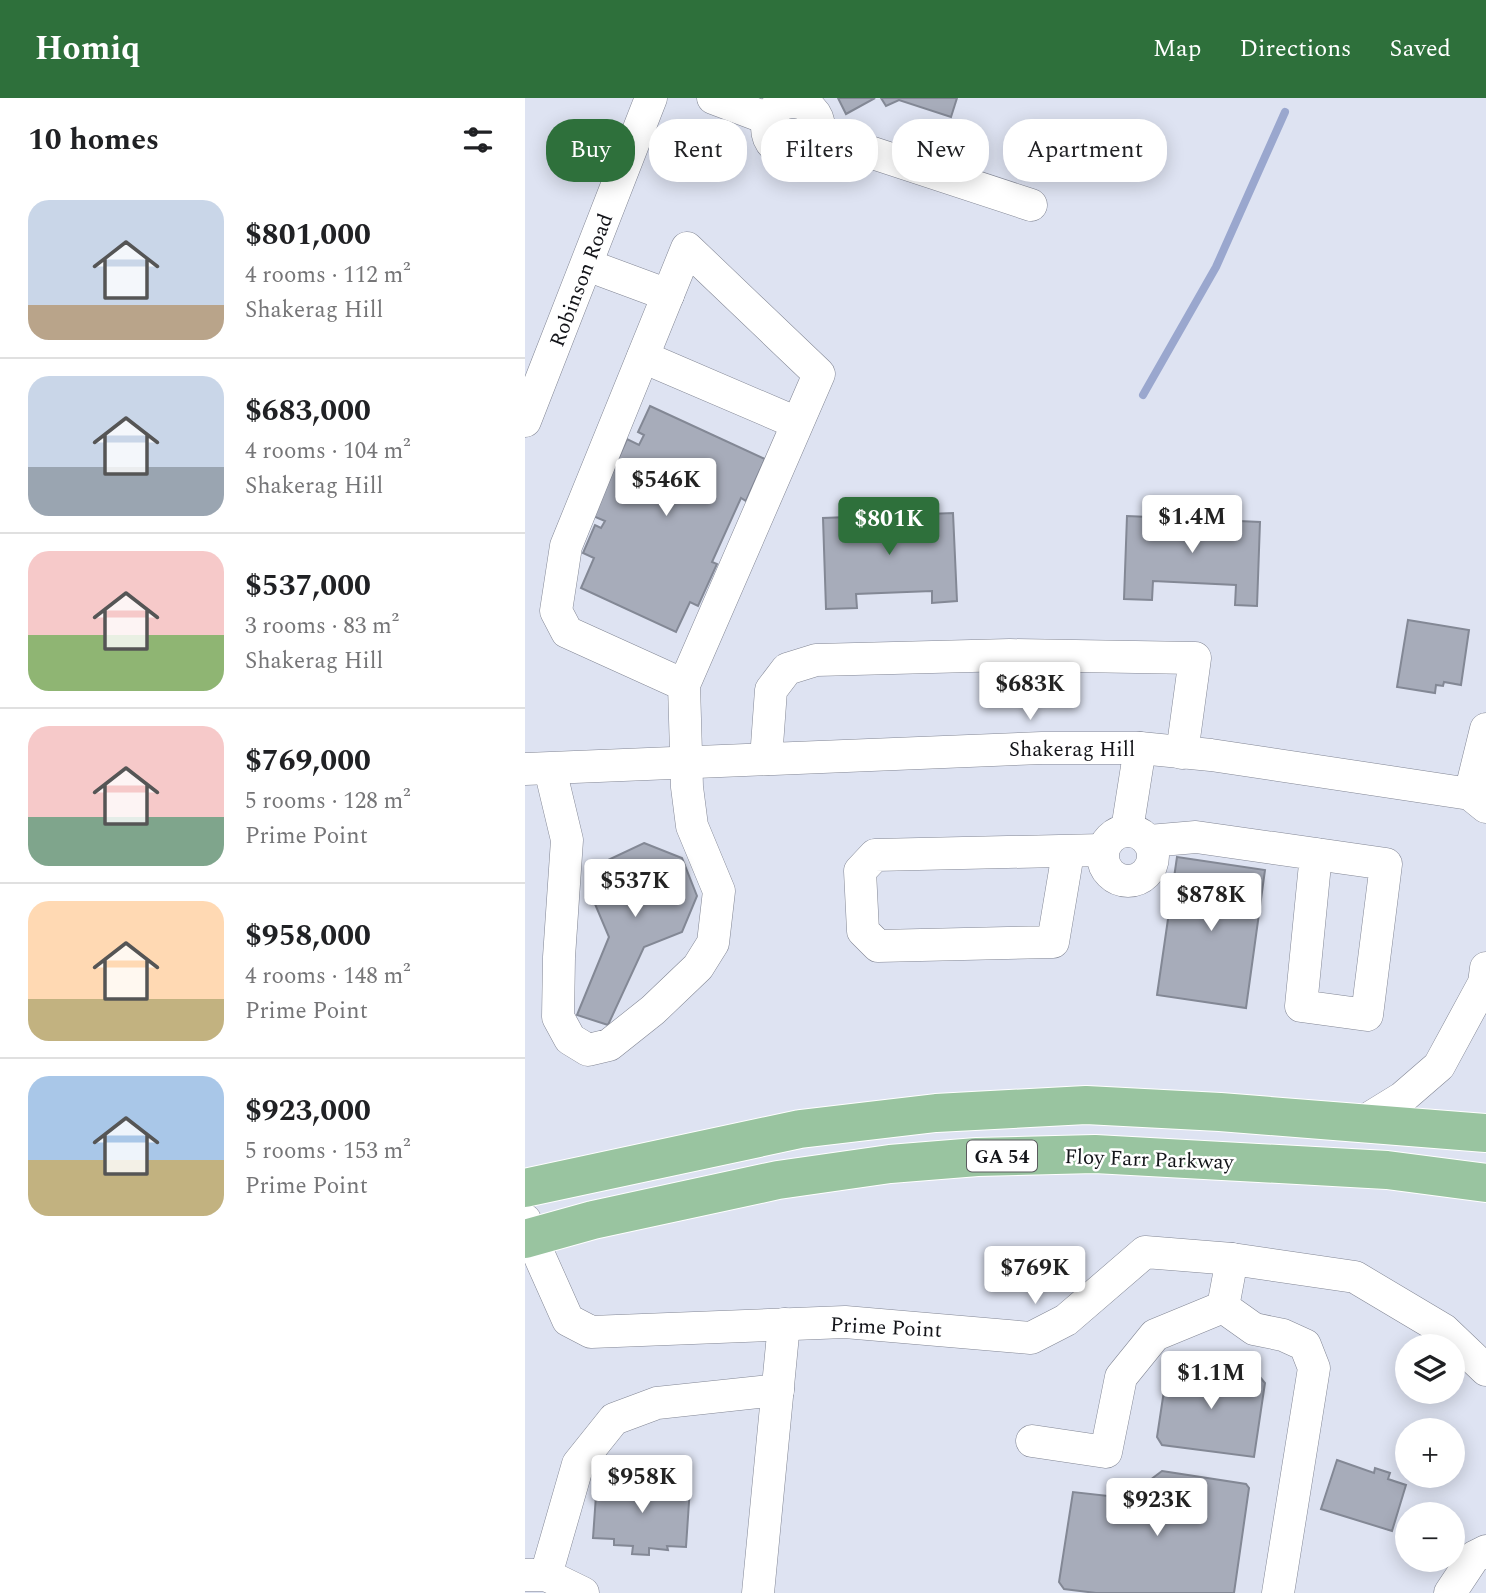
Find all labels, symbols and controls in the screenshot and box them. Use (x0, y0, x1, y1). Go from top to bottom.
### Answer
text: Homiq (35, 24, 140, 74)
text: Map (1153, 31, 1201, 67)
text: Directions (1239, 31, 1351, 67)
text: Saved (1389, 31, 1451, 67)
text: 10 homes (28, 117, 159, 163)
chip: Buy (546, 119, 635, 182)
chip: Rent (649, 119, 747, 182)
chip: Filters (761, 119, 878, 182)
chip: New (892, 119, 989, 182)
chip: Apartment (1003, 119, 1167, 182)
icon: filters (459, 121, 497, 159)
street label: Robinson Road (542, 209, 622, 352)
text: $801,000 (245, 212, 371, 258)
icon: home (84, 228, 168, 312)
text: 4 rooms · 112 m² (245, 258, 411, 293)
text: Shakerag Hill (245, 293, 383, 328)
text: $683,000 (245, 388, 371, 434)
icon: home (84, 404, 168, 488)
text: 4 rooms · 104 m² (245, 434, 411, 469)
pin: $546K (617, 458, 715, 518)
text: $546K (631, 463, 701, 498)
text: Shakerag Hill (245, 469, 383, 504)
pin: $1.4M (1143, 496, 1241, 555)
pin: $801K (840, 498, 938, 557)
text: $1.4M (1158, 500, 1226, 535)
text: $801K (854, 502, 924, 537)
text: $537,000 (245, 563, 371, 609)
icon: home (84, 579, 168, 663)
text: 3 rooms · 83 m² (245, 609, 399, 644)
text: Shakerag Hill (245, 644, 383, 679)
pin: $683K (981, 662, 1079, 722)
text: $683K (995, 667, 1065, 702)
street label: Shakerag Hill (1009, 734, 1135, 766)
text: $769,000 (245, 738, 371, 784)
icon: home (84, 754, 168, 838)
text: 5 rooms · 128 m² (245, 784, 411, 819)
text: Prime Point (245, 819, 368, 854)
pin: $537K (586, 860, 684, 919)
text: $537K (600, 864, 670, 899)
pin: $878K (1162, 874, 1260, 933)
text: $878K (1176, 878, 1246, 913)
text: $958,000 (245, 913, 371, 959)
icon: home (84, 929, 168, 1013)
text: 4 rooms · 148 m² (245, 959, 411, 994)
text: Prime Point (245, 994, 368, 1029)
text: $923,000 (245, 1088, 371, 1134)
icon: home (84, 1104, 168, 1188)
text: 5 rooms · 153 m² (245, 1134, 411, 1169)
road number: GA 54 (967, 1140, 1037, 1172)
street label: Floy Farr Parkway (1064, 1141, 1235, 1179)
text: Prime Point (245, 1169, 368, 1204)
pin: $769K (986, 1246, 1084, 1306)
text: $769K (1000, 1251, 1070, 1286)
street label: Prime Point (829, 1309, 943, 1347)
map controls (1395, 1334, 1465, 1572)
button: layers (1395, 1334, 1465, 1404)
pin: $1.1M (1162, 1352, 1260, 1411)
text: $1.1M (1177, 1356, 1245, 1391)
button: + (1395, 1418, 1465, 1488)
pin: $958K (593, 1456, 691, 1515)
text: $958K (607, 1460, 677, 1495)
pin: $923K (1108, 1478, 1206, 1538)
text: $923K (1122, 1483, 1192, 1518)
button: − (1395, 1502, 1465, 1572)

